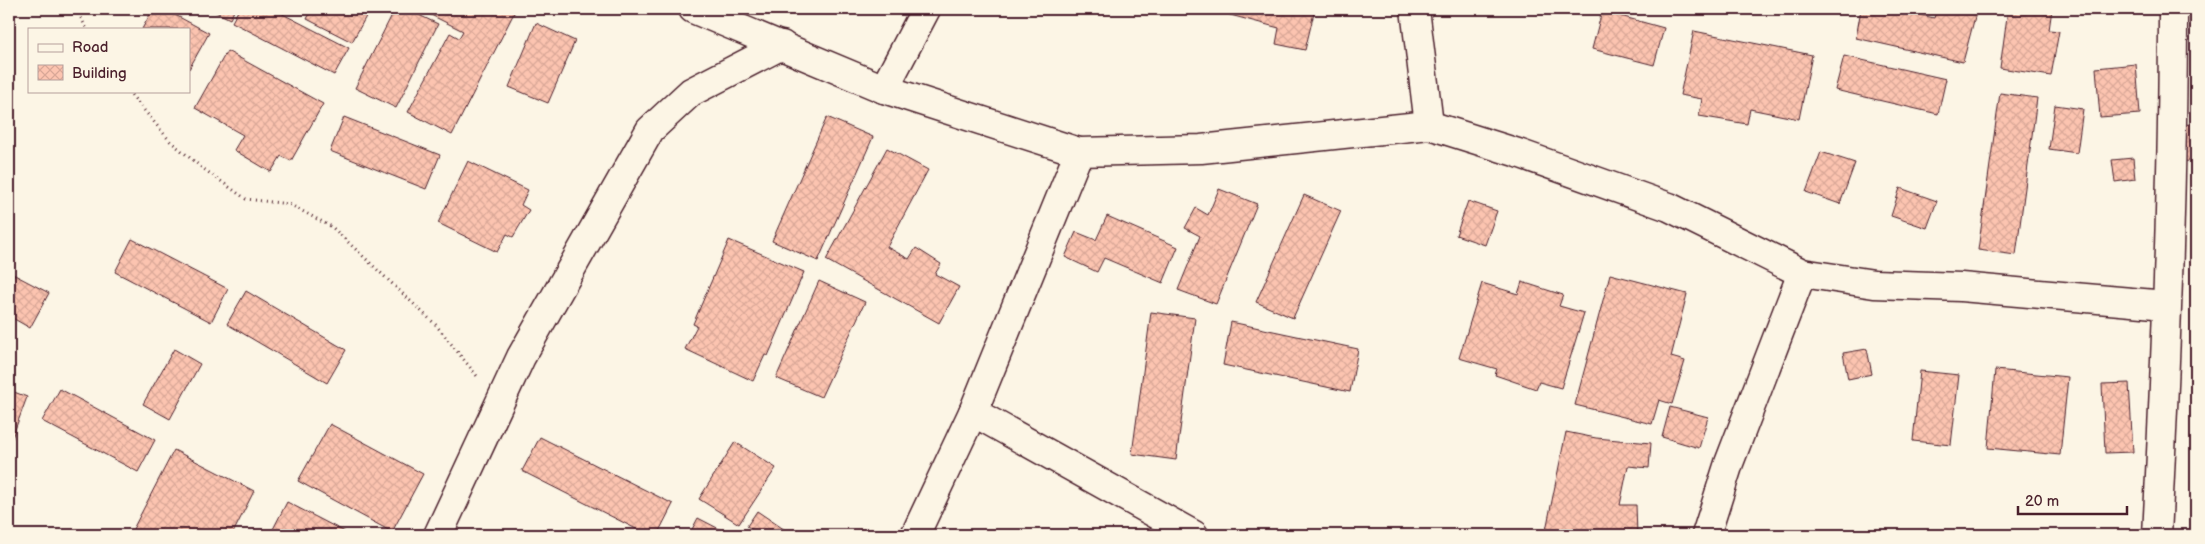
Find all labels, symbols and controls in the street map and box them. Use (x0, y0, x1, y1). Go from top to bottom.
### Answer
legend (28, 28, 190, 92)
text: Road (72, 38, 108, 57)
text: Building (72, 64, 127, 83)
scale bar (2018, 484, 2126, 516)
text: 20 m (2025, 492, 2059, 511)

